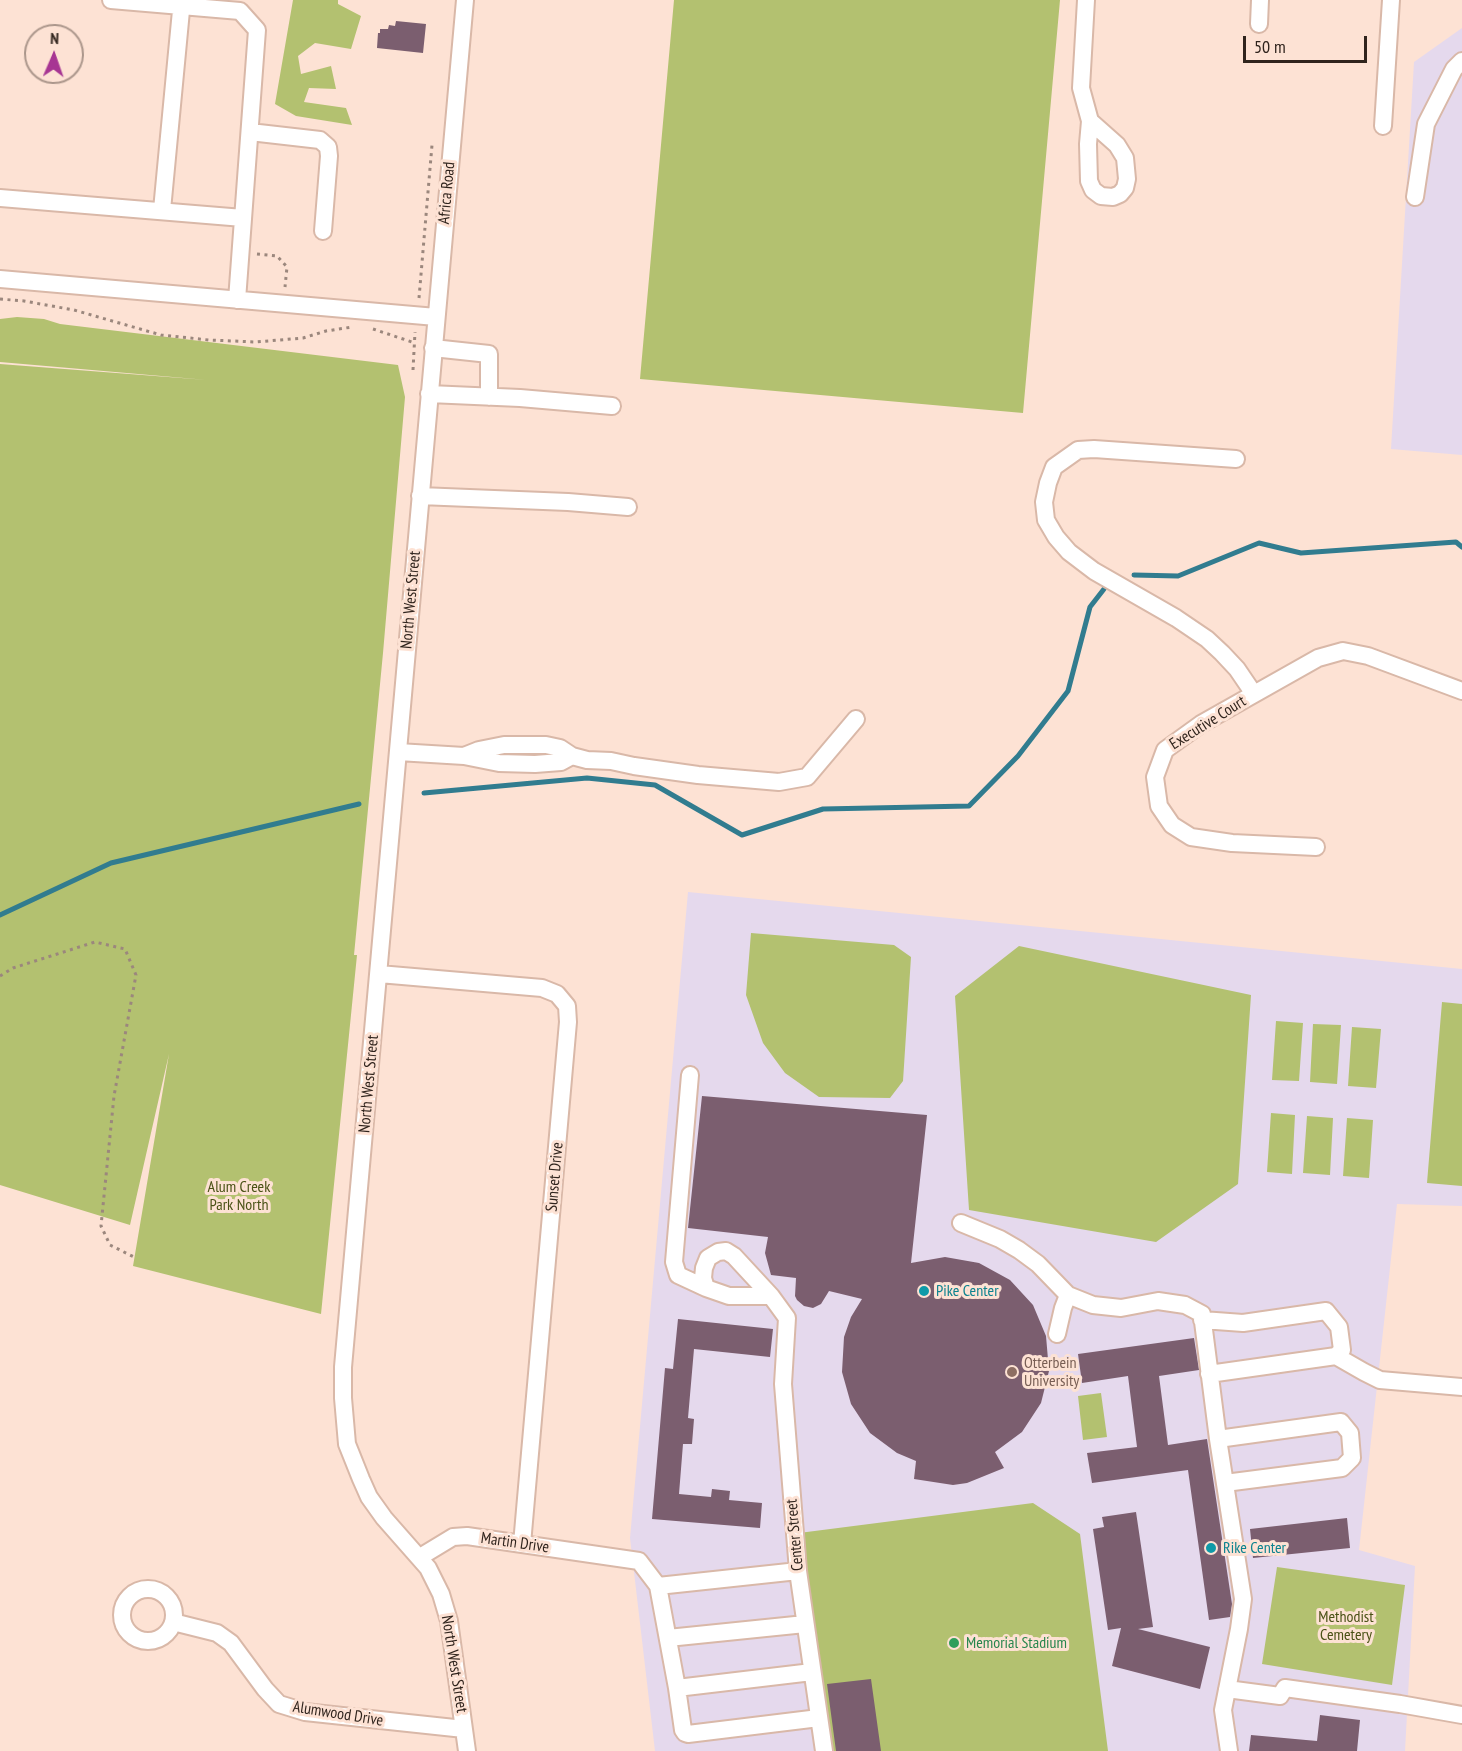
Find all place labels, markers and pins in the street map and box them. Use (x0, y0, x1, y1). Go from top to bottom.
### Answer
place label: Pike Center (936, 1281, 999, 1301)
marker: Pike Center (917, 1284, 931, 1298)
place label: Otterbein University (1024, 1353, 1079, 1391)
marker: Otterbein University (1005, 1365, 1019, 1379)
place label: Rike Center (1223, 1538, 1286, 1558)
marker: Rike Center (1204, 1541, 1218, 1555)
place label: Memorial Stadium (966, 1633, 1067, 1653)
marker: Memorial Stadium (947, 1636, 961, 1650)

